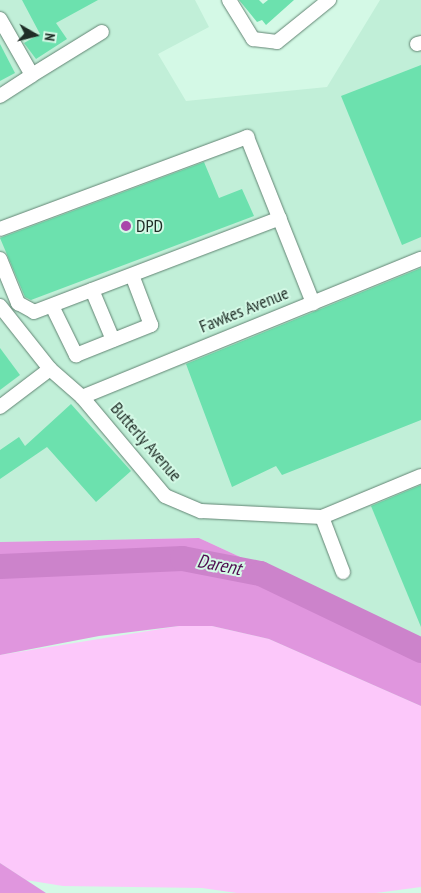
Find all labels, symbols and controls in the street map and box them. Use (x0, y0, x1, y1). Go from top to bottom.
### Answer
north arrow (10, 10, 60, 60)
text: N (40, 32, 59, 42)
place label: DPD (136, 215, 163, 237)
marker: DPD (120, 220, 132, 232)
street label: Fawkes Avenue (196, 282, 292, 338)
street label: Butterly Avenue (105, 398, 187, 486)
water label: Darent (195, 550, 243, 580)

